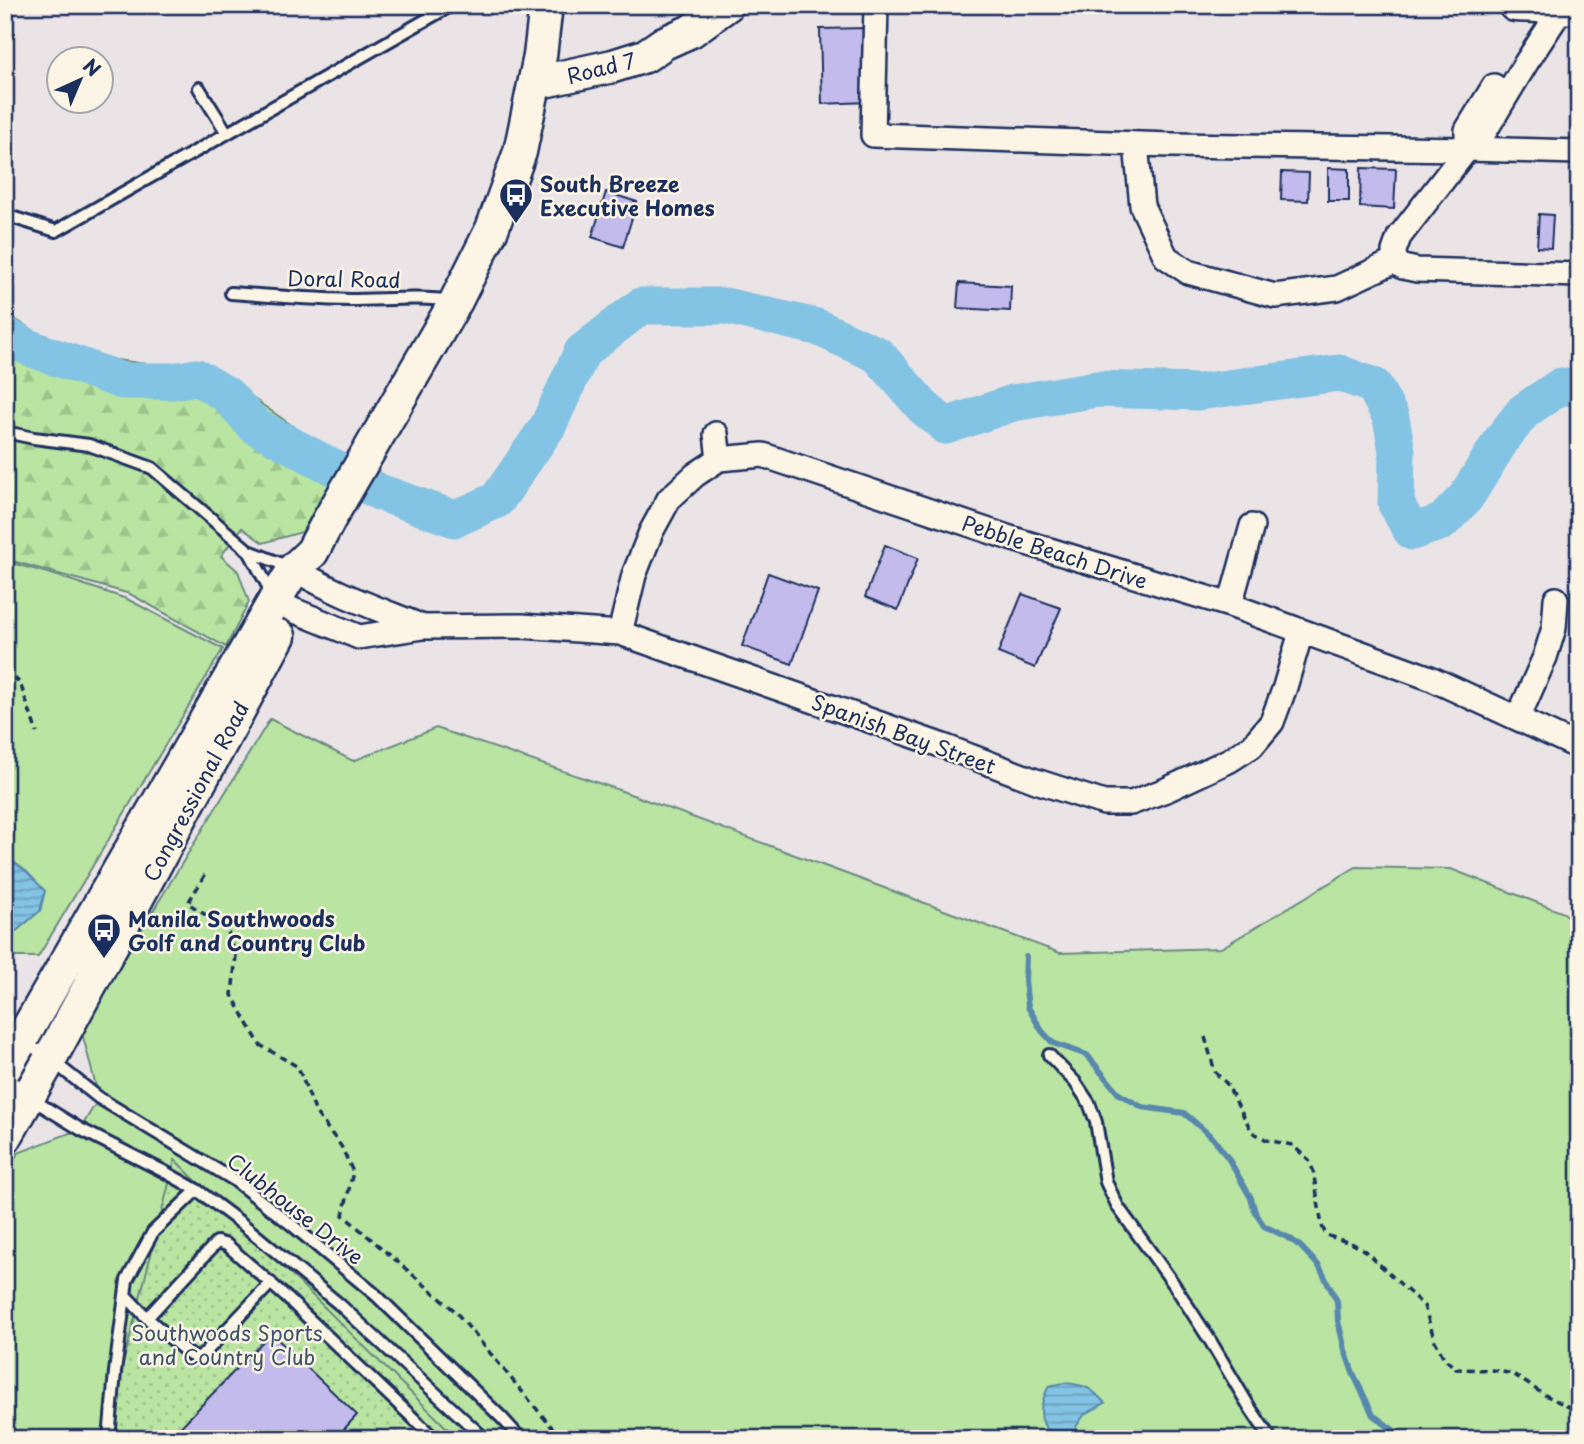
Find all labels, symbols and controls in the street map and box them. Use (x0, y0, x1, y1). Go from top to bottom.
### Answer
street label: Road 7 (563, 43, 639, 91)
north arrow (46, 46, 116, 116)
text: N (77, 52, 108, 82)
place label: South Breeze Executive Homes (540, 167, 715, 223)
bus stop icon: South Breeze Executive Homes (497, 176, 535, 225)
street label: Doral Road (287, 261, 401, 295)
street label: Pebble Beach Drive (958, 506, 1152, 596)
street label: Spanish Bay Street (807, 685, 1001, 781)
street label: Congressional Road (134, 695, 256, 887)
place label: Manila Southwoods Golf and Country Club (128, 902, 366, 958)
bus stop icon: Manila Southwoods Golf and Country Club (85, 911, 123, 960)
street label: Clubhouse Drive (221, 1144, 371, 1272)
park label: Southwoods Sports and Country Club (131, 1316, 323, 1372)

